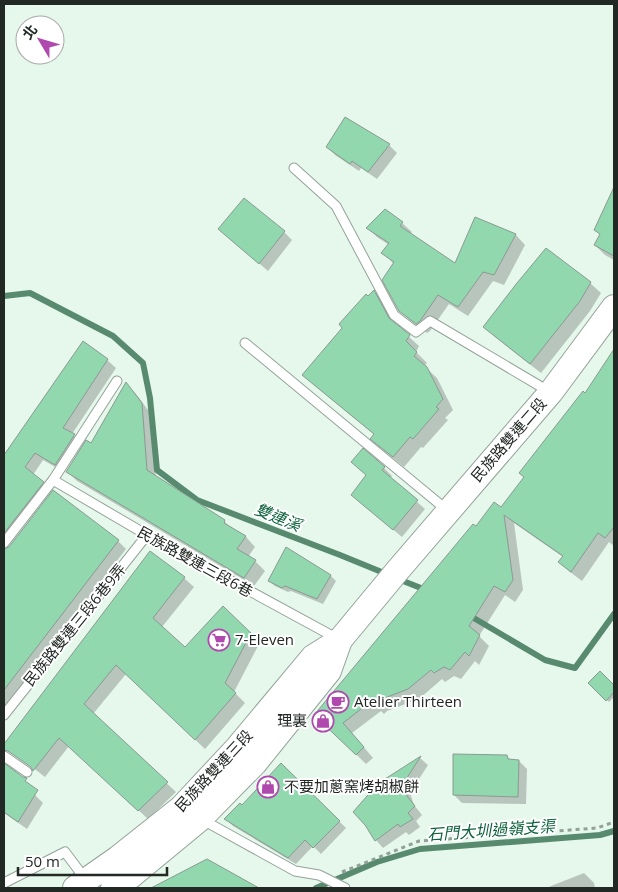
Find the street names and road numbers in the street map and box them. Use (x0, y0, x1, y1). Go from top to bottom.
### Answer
street label: 民族路雙連二段 (466, 393, 550, 486)
street label: 民族路雙連三段6巷 (134, 521, 257, 601)
street label: 民族路雙連三段6巷9弄 (19, 559, 130, 690)
street label: 民族路雙連三段 (170, 725, 256, 816)

